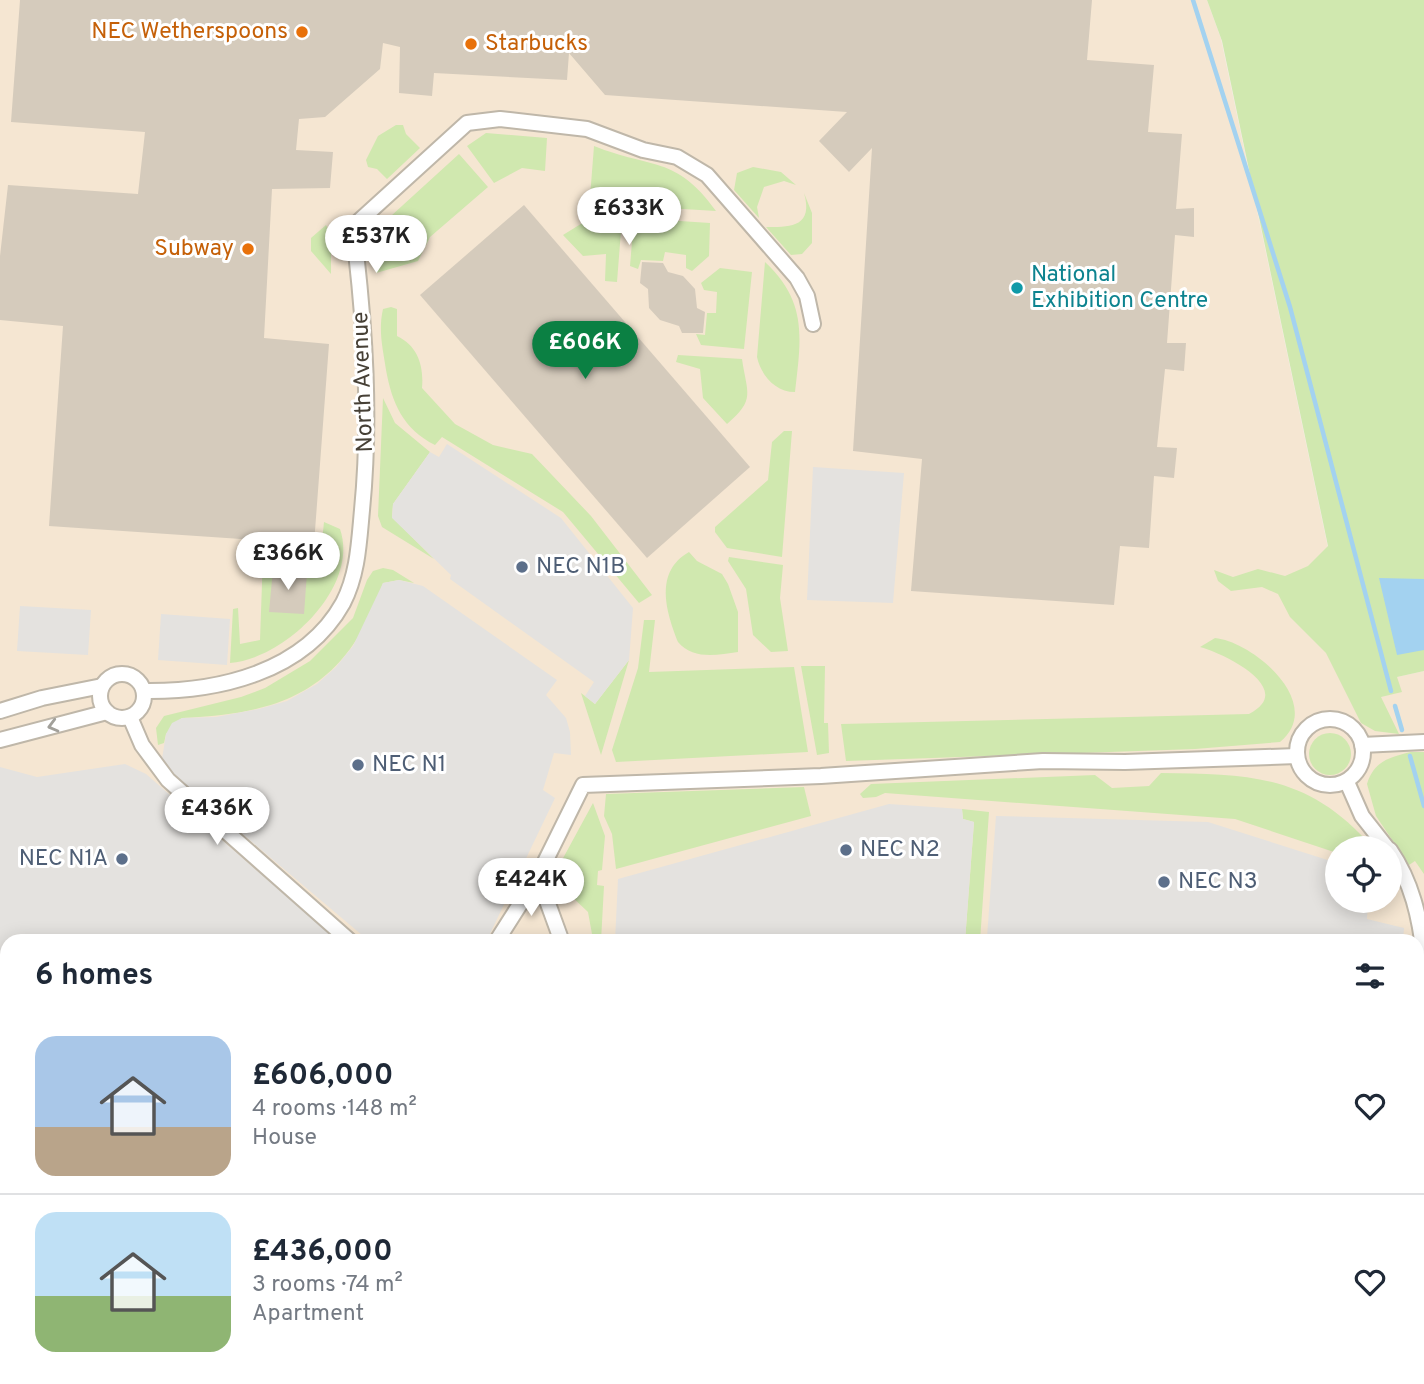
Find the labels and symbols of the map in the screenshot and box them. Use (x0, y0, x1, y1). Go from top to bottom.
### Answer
place label: NEC Wetherspoons (91, 18, 288, 47)
marker: NEC Wetherspoons (294, 24, 310, 40)
place label: Starbucks (485, 30, 588, 59)
marker: Starbucks (463, 36, 479, 52)
pin: £633K (580, 188, 678, 247)
pin: £537K (327, 216, 425, 275)
place label: Subway (154, 235, 234, 264)
marker: Subway (240, 241, 256, 257)
place label: National Exhibition Centre (1031, 261, 1208, 316)
marker: National Exhibition Centre (1009, 280, 1025, 296)
street label: North Avenue (347, 311, 381, 453)
pin: £606K (536, 322, 634, 381)
pin: £366K (239, 532, 337, 592)
place label: NEC N1B (536, 553, 625, 582)
marker: NEC N1B (514, 559, 530, 575)
one-way arrow (47, 718, 59, 732)
place label: NEC N1 (372, 751, 446, 780)
marker: NEC N1 (350, 757, 366, 773)
pin: £436K (168, 788, 266, 847)
place label: NEC N2 (860, 836, 940, 865)
marker: NEC N2 (838, 842, 854, 858)
place label: NEC N1A (19, 845, 108, 874)
marker: NEC N1A (114, 851, 130, 867)
pin: £424K (482, 858, 580, 918)
place label: NEC N3 (1178, 868, 1258, 897)
marker: NEC N3 (1156, 874, 1172, 890)

